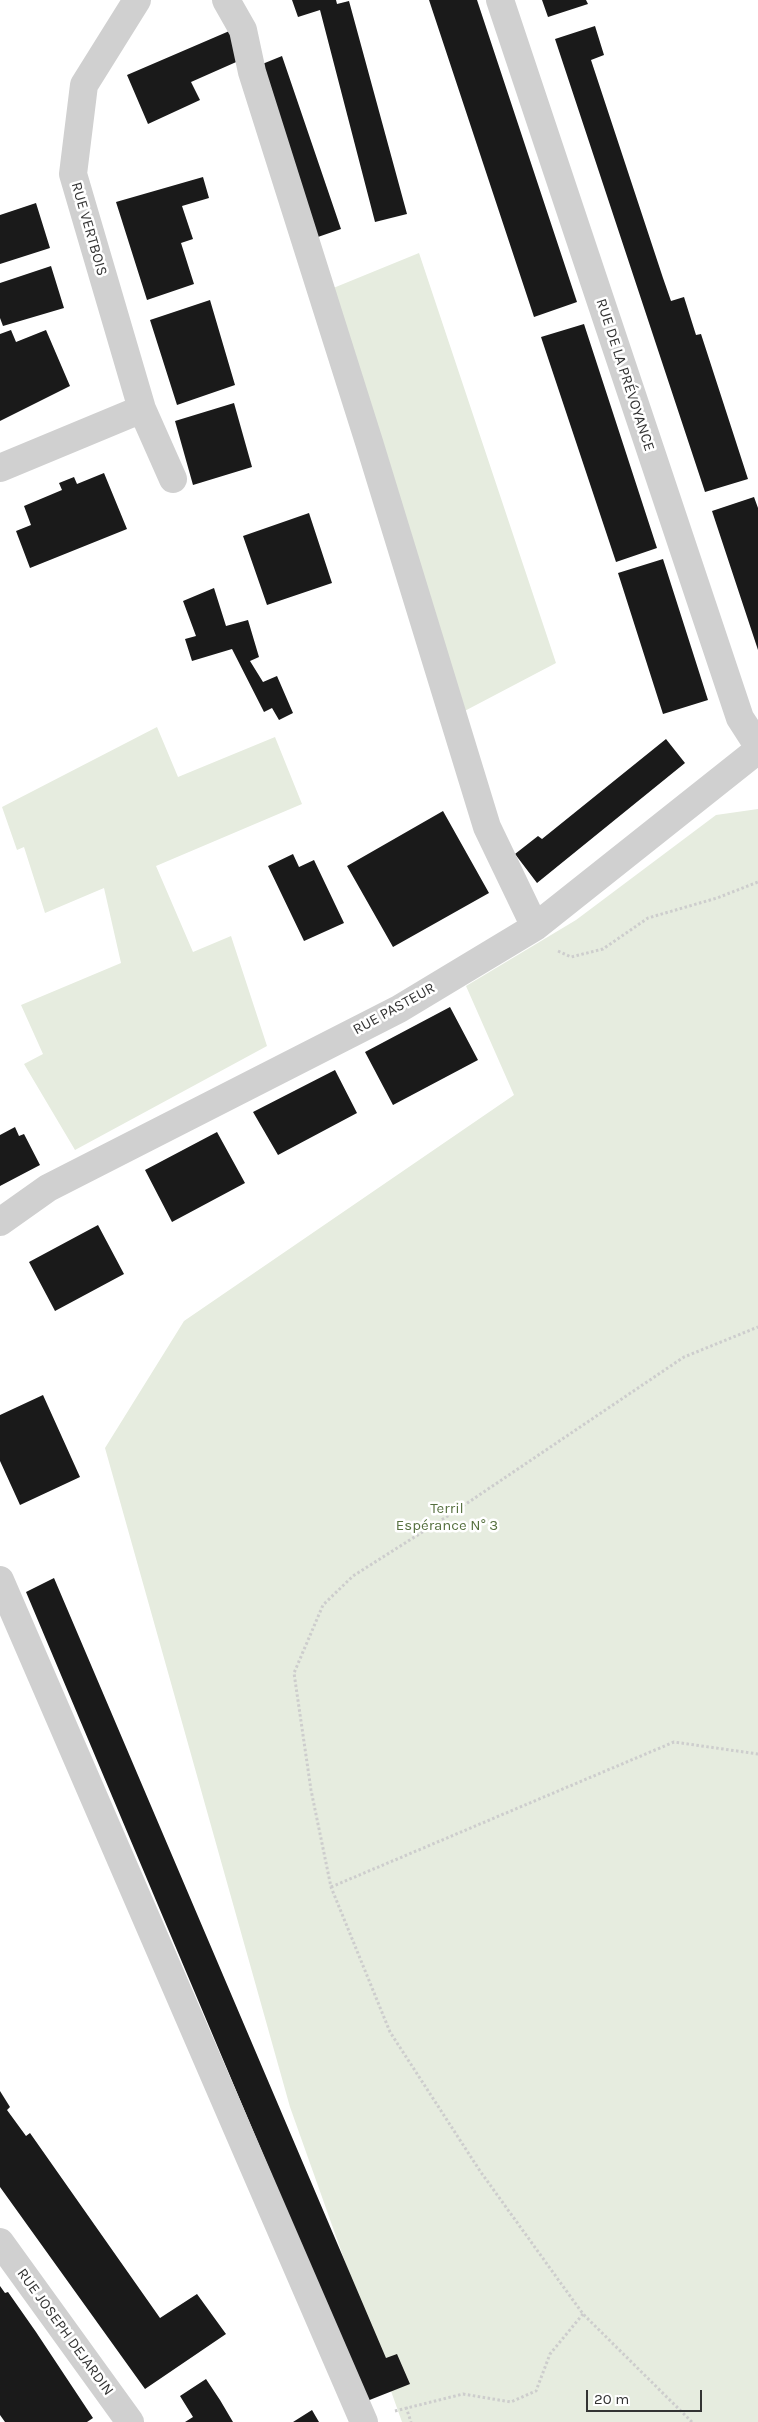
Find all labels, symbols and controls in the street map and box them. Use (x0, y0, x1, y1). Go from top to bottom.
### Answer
street label: RUE VERTBOIS (67, 180, 111, 278)
street label: RUE DE LA PRÉVOYANCE (592, 296, 658, 454)
street label: RUE PASTEUR (350, 979, 438, 1039)
park label: Terril Espérance N° 3 (396, 1500, 498, 1535)
street label: RUE JOSEPH DEJARDIN (13, 2265, 117, 2399)
scale bar (588, 2380, 704, 2412)
text: 20 m (594, 2390, 629, 2408)

